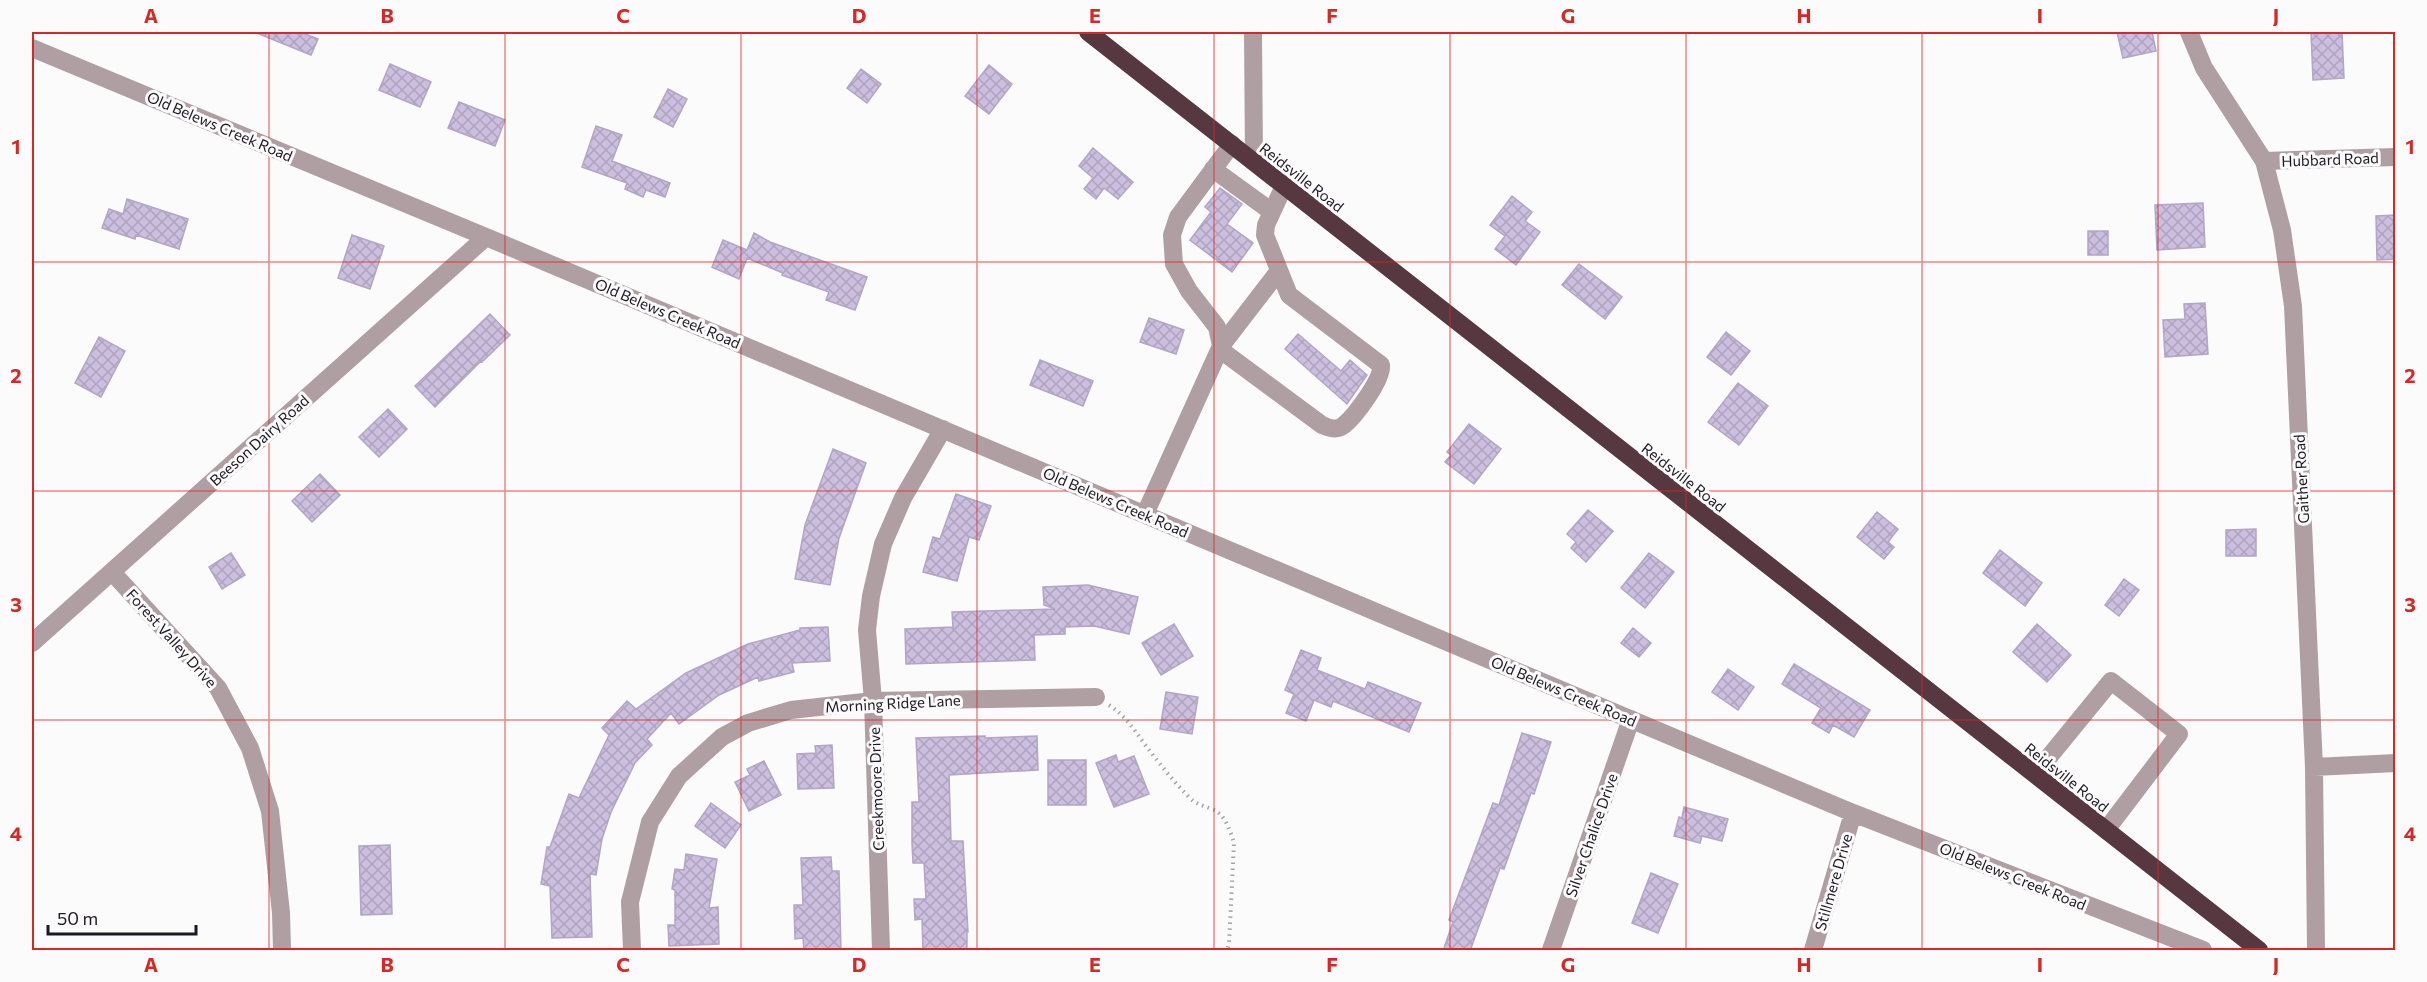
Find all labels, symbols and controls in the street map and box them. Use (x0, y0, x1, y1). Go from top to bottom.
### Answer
text: A (144, 3, 158, 27)
text: B (380, 3, 394, 27)
text: C (616, 3, 630, 27)
text: D (852, 3, 866, 27)
text: E (1089, 3, 1101, 27)
text: F (1326, 3, 1338, 27)
text: G (1561, 3, 1575, 27)
text: H (1797, 3, 1812, 27)
text: I (2037, 3, 2043, 27)
text: J (2273, 3, 2279, 27)
street label: Old Belews Creek Road (145, 87, 295, 165)
text: 1 (11, 134, 21, 158)
text: 1 (2405, 134, 2415, 158)
street label: Reidsville Road (1256, 139, 1348, 215)
street label: Hubbard Road (2281, 148, 2379, 170)
street label: Old Belews Creek Road (593, 274, 743, 352)
text: 2 (10, 363, 22, 387)
text: 2 (2404, 363, 2416, 387)
street label: Beeson Dairy Road (206, 391, 312, 489)
street label: Gaither Road (2290, 434, 2312, 524)
street label: Reidsville Road (1638, 439, 1730, 515)
street label: Old Belews Creek Road (1041, 463, 1191, 541)
street label: Forest Valley Drive (123, 585, 221, 691)
text: 3 (10, 592, 22, 616)
text: 3 (2404, 592, 2416, 616)
street label: Old Belews Creek Road (1489, 652, 1639, 730)
street label: Morning Ridge Lane (825, 690, 961, 716)
street label: Creekmoore Drive (865, 727, 887, 851)
street label: Reidsville Road (2021, 739, 2113, 815)
street label: Silver Chalice Drive (1561, 771, 1621, 899)
text: 4 (10, 821, 22, 845)
text: 4 (2404, 821, 2416, 845)
street label: Stillmere Drive (1811, 831, 1855, 933)
street label: Old Belews Creek Road (1937, 838, 2089, 914)
scale bar (48, 898, 196, 936)
text: 50 m (57, 907, 98, 929)
text: A (144, 952, 158, 976)
text: B (380, 952, 394, 976)
text: C (616, 952, 630, 976)
text: D (852, 952, 866, 976)
text: E (1089, 952, 1101, 976)
text: F (1326, 952, 1338, 976)
text: G (1561, 952, 1575, 976)
text: H (1797, 952, 1812, 976)
text: I (2037, 952, 2043, 976)
text: J (2273, 952, 2279, 976)

